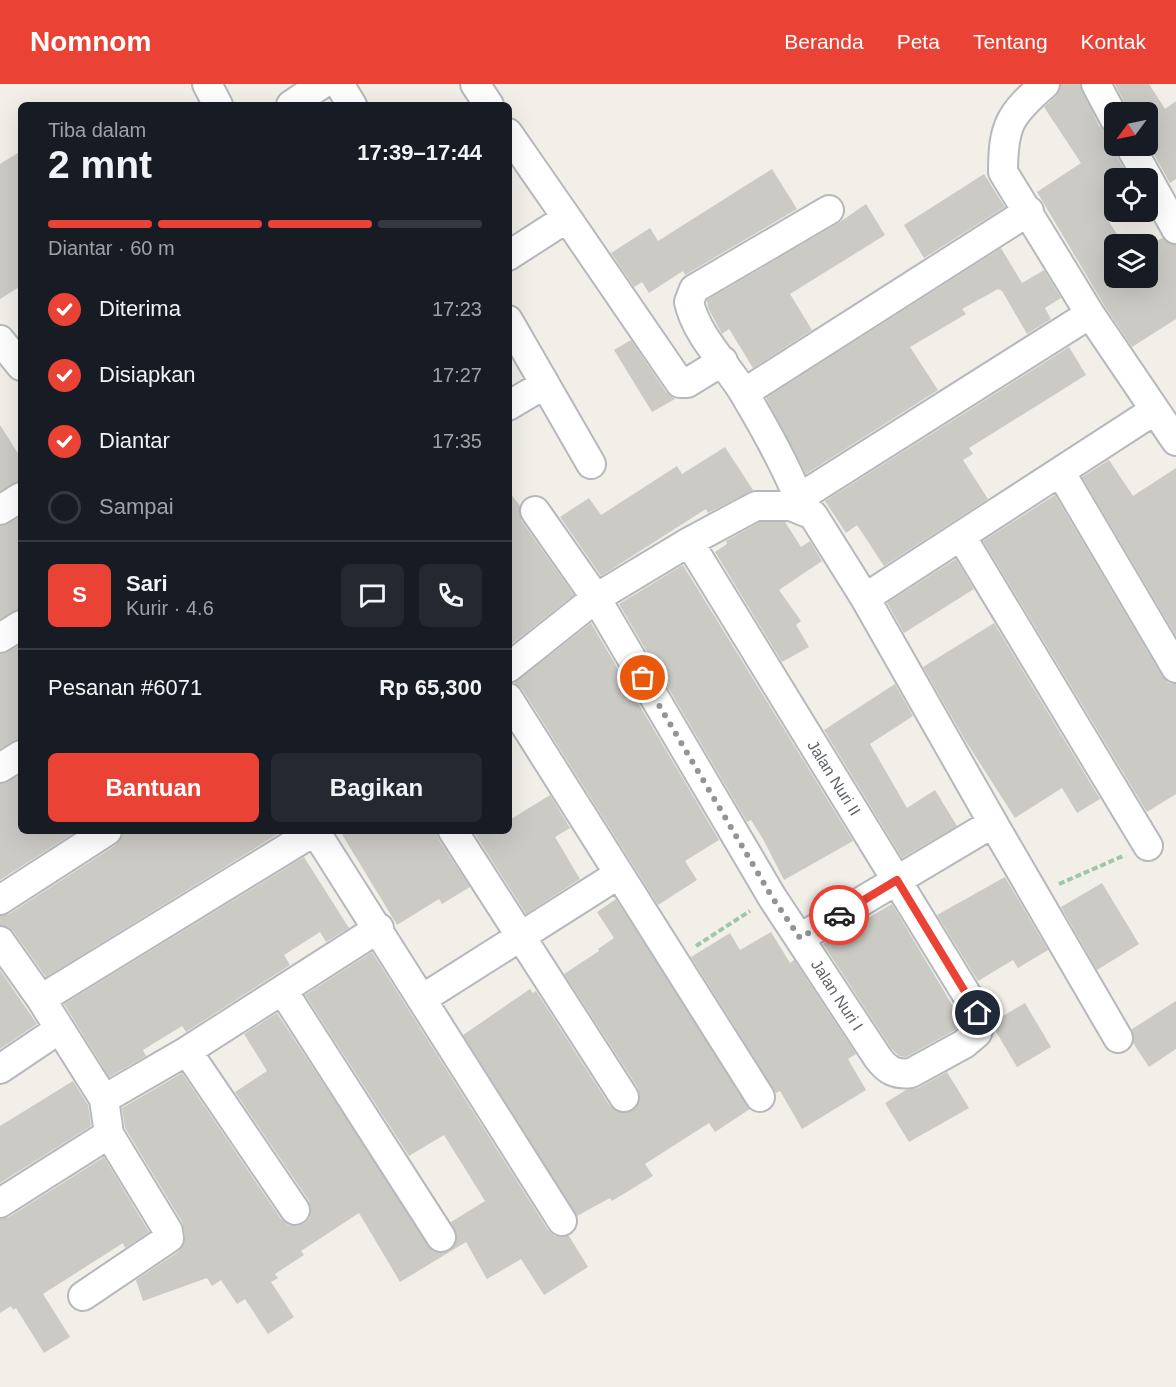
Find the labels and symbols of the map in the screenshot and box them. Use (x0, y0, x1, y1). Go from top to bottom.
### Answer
north arrow (1104, 102, 1158, 156)
pin (617, 652, 668, 703)
street label: Jalan Nuri II (804, 737, 864, 819)
courier (809, 885, 869, 945)
street label: Jalan Nuri I (808, 956, 866, 1034)
pin (952, 987, 1003, 1038)

